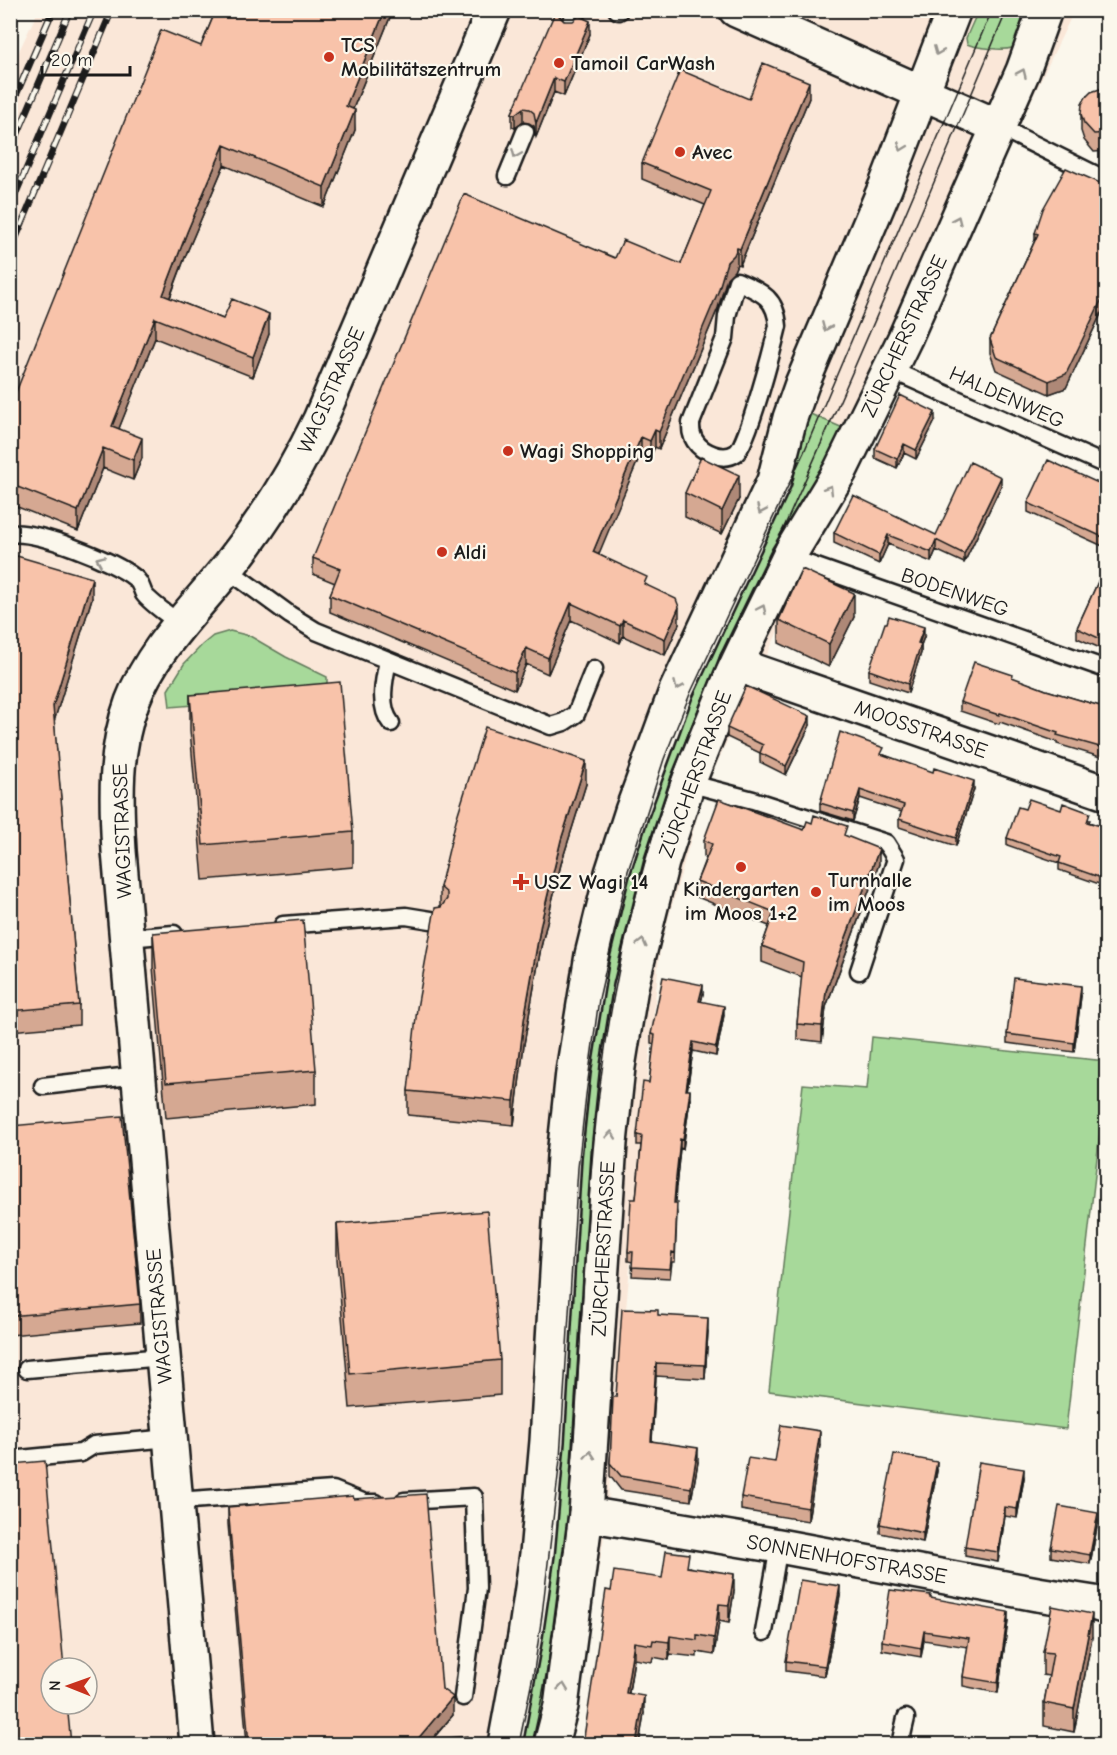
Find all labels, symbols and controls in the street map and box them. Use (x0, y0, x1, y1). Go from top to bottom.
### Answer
place label: TCS Mobilitätszentrum (341, 33, 501, 81)
scale bar (42, 39, 130, 77)
one-way arrow (933, 45, 945, 56)
text: 20 m (51, 50, 92, 71)
marker: TCS Mobilitätszentrum (322, 50, 336, 64)
place label: Tamoil CarWash (571, 51, 715, 75)
marker: Tamoil CarWash (552, 56, 566, 70)
one-way arrow (1015, 68, 1027, 79)
place label: Avec (692, 140, 732, 164)
one-way arrow (896, 141, 909, 152)
marker: Avec (673, 145, 687, 159)
one-way arrow (511, 147, 523, 158)
one-way arrow (949, 216, 961, 227)
street label: ZÜRCHERSTRASSE (856, 251, 952, 421)
one-way arrow (821, 320, 833, 331)
street label: WAGISTRASSE (292, 323, 370, 457)
street label: HALDENWEG (946, 361, 1068, 433)
place label: Wagi Shopping (520, 439, 655, 463)
marker: Wagi Shopping (501, 444, 515, 458)
one-way arrow (822, 485, 833, 495)
one-way arrow (756, 503, 768, 514)
place label: Aldi (454, 540, 487, 564)
marker: Aldi (435, 545, 449, 559)
one-way arrow (96, 555, 107, 567)
street label: BODENWEG (898, 562, 1012, 622)
one-way arrow (754, 605, 766, 616)
one-way arrow (673, 680, 685, 691)
street label: ZÜRCHERSTRASSE (654, 687, 736, 861)
street label: MOOSSTRASSE (851, 695, 991, 763)
street label: WAGISTRASSE (108, 763, 136, 899)
marker: Kindergarten im Moos 1+2 (734, 860, 748, 874)
place label: Turnhalle im Moos (828, 868, 912, 916)
place label: USZ Wagi 14 (534, 870, 649, 894)
marker: USZ Wagi 14 (512, 873, 530, 891)
place label: Kindergarten im Moos 1+2 (683, 877, 799, 925)
marker: Turnhalle im Moos (809, 885, 823, 899)
one-way arrow (635, 938, 648, 948)
one-way arrow (604, 1130, 617, 1140)
street label: ZÜRCHERSTRASSE (586, 1161, 620, 1337)
street label: WAGISTRASSE (141, 1247, 177, 1385)
one-way arrow (583, 1451, 596, 1460)
street label: SONNENHOFSTRASSE (745, 1530, 949, 1588)
north arrow (39, 1656, 99, 1716)
text: N (46, 1680, 64, 1691)
one-way arrow (557, 1683, 569, 1692)

